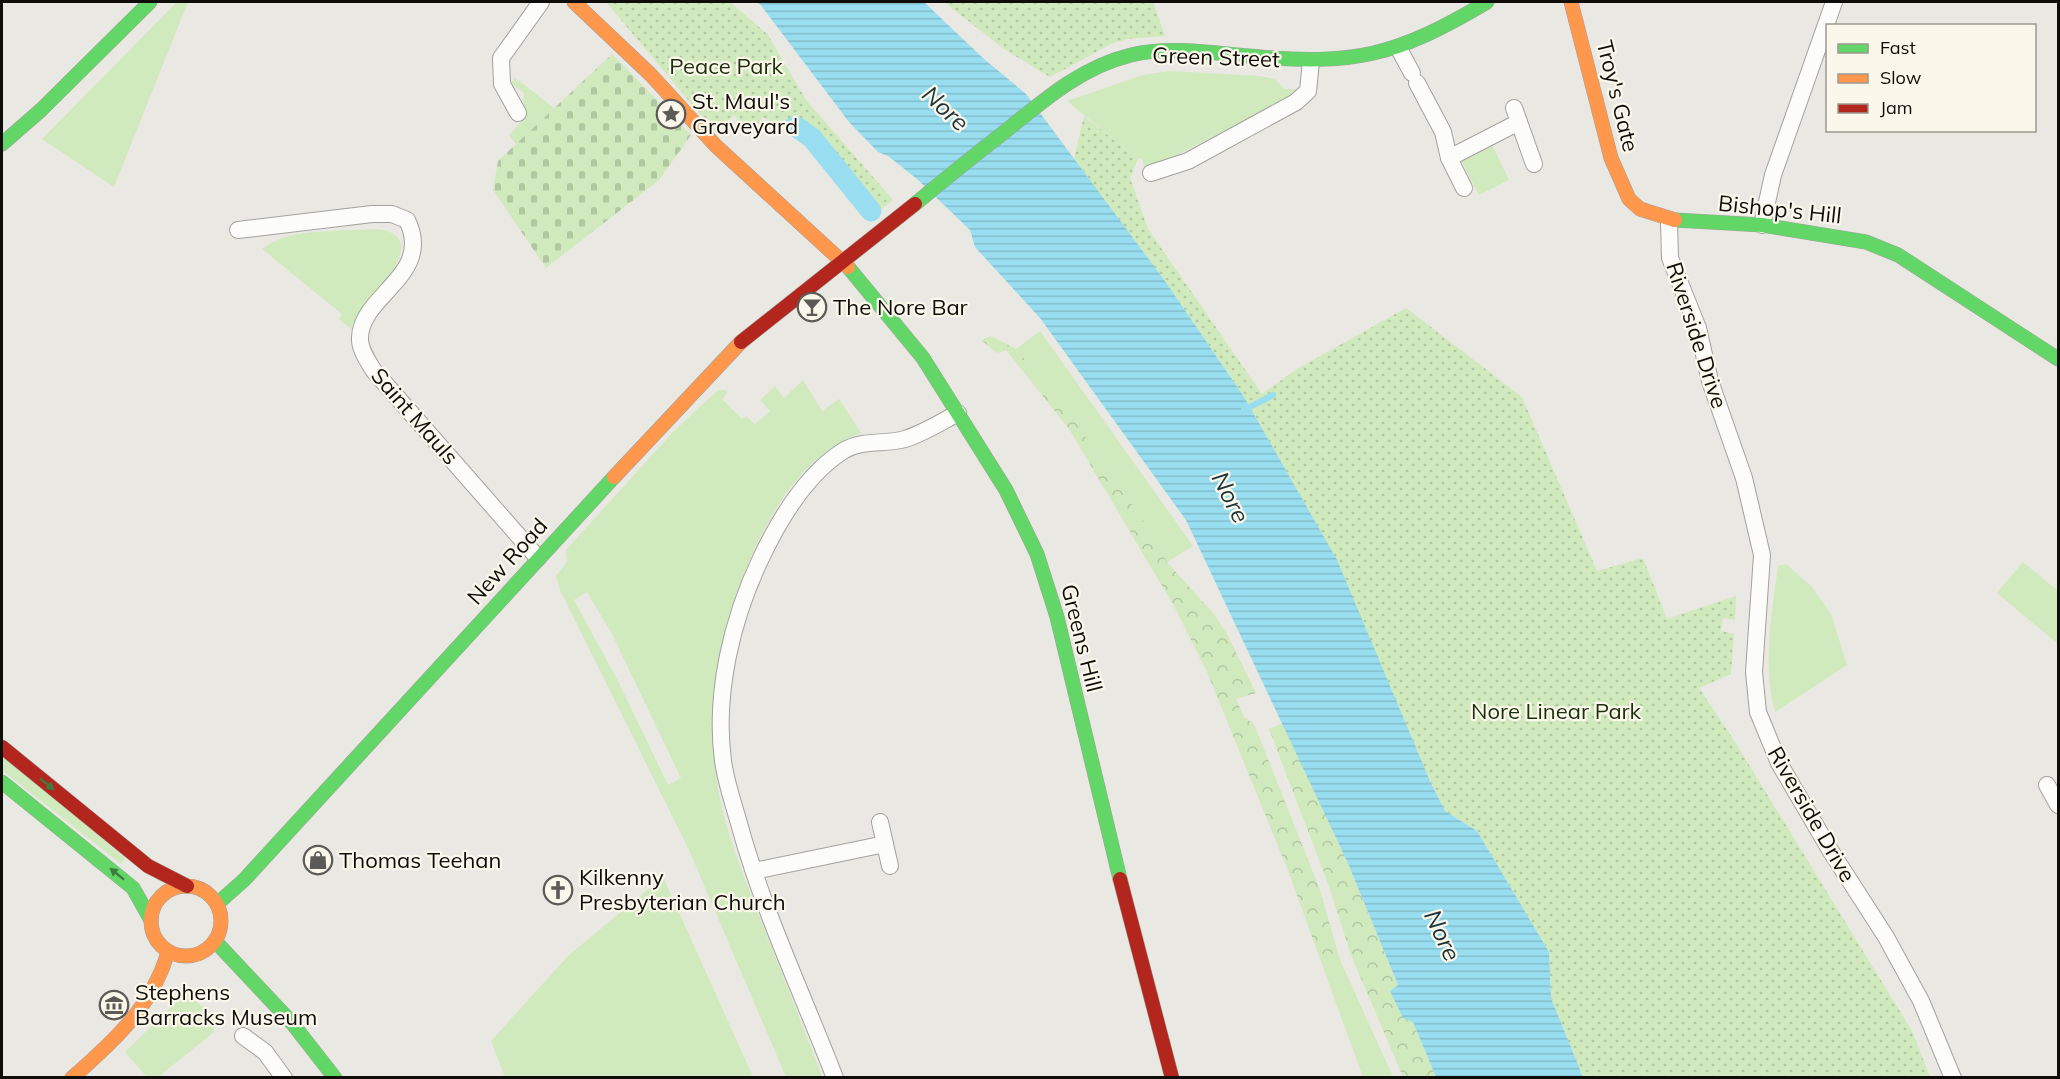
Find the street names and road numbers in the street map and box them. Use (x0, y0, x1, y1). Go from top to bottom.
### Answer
street label: Troy's Gate (1591, 37, 1645, 155)
street label: Green Street (1152, 41, 1280, 73)
street label: Bishop's Hill (1717, 189, 1843, 229)
street label: Riverside Drive (1660, 258, 1734, 412)
street label: Saint Mauls (365, 362, 465, 470)
street label: New Road (461, 512, 553, 610)
street label: Greens Hill (1055, 581, 1109, 695)
street label: Riverside Drive (1762, 741, 1862, 887)

